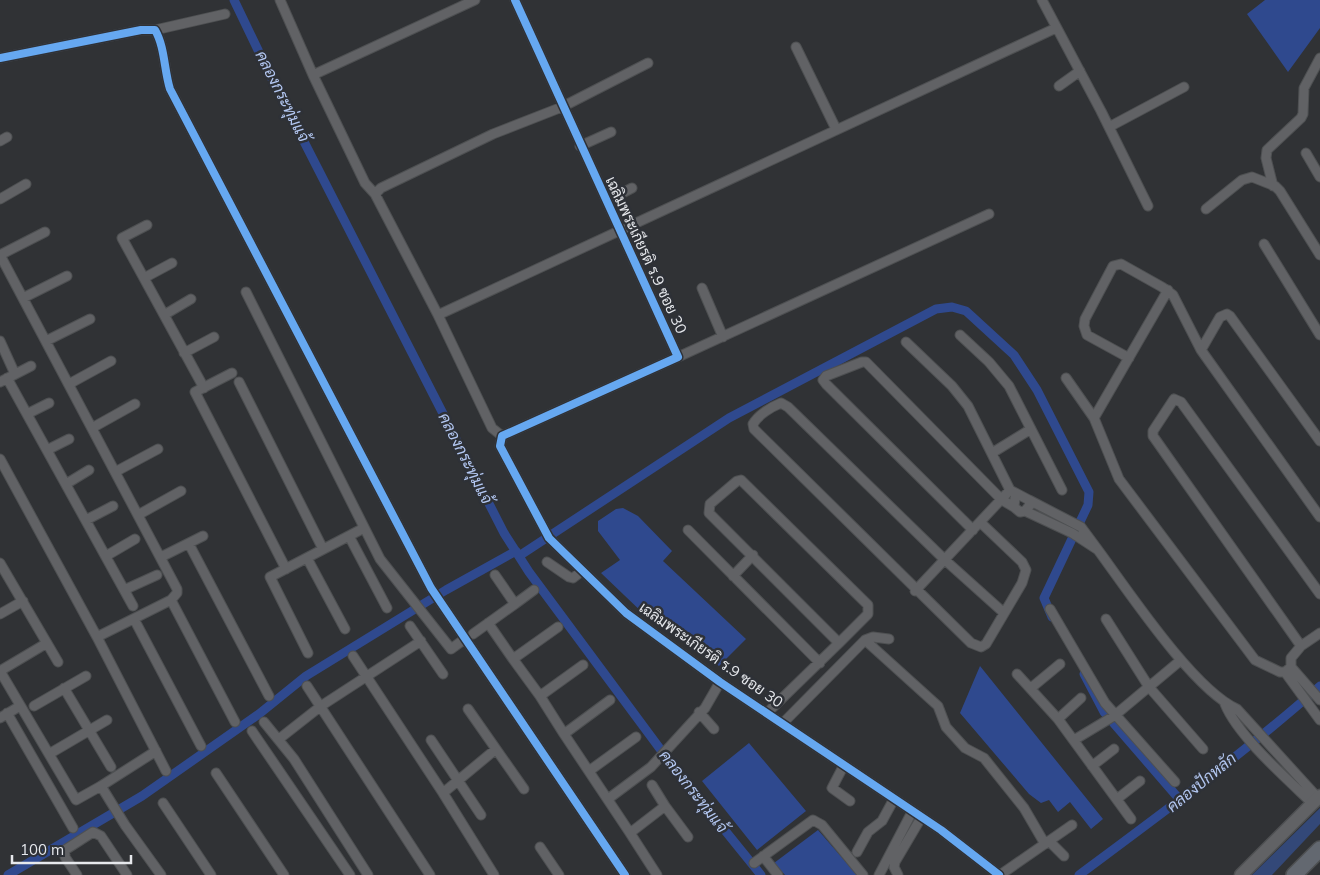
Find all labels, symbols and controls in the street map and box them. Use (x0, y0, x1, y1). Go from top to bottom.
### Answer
water label: คลองกระทุ่มแจ้ (250, 47, 317, 148)
street label: เฉลิมพระเกียรติ ร.9 ซอย 30 (602, 173, 691, 337)
water label: คลองกระทุ่มแจ้ (433, 409, 500, 510)
street label: เฉลิมพระเกียรติ ร.9 ซอย 30 (636, 598, 787, 712)
water label: คลองกระทุ่มแจ้ (654, 745, 735, 840)
water label: คลองปักหลัก (1162, 748, 1240, 816)
scale bar (12, 832, 131, 864)
text: 100 m (20, 840, 64, 859)

